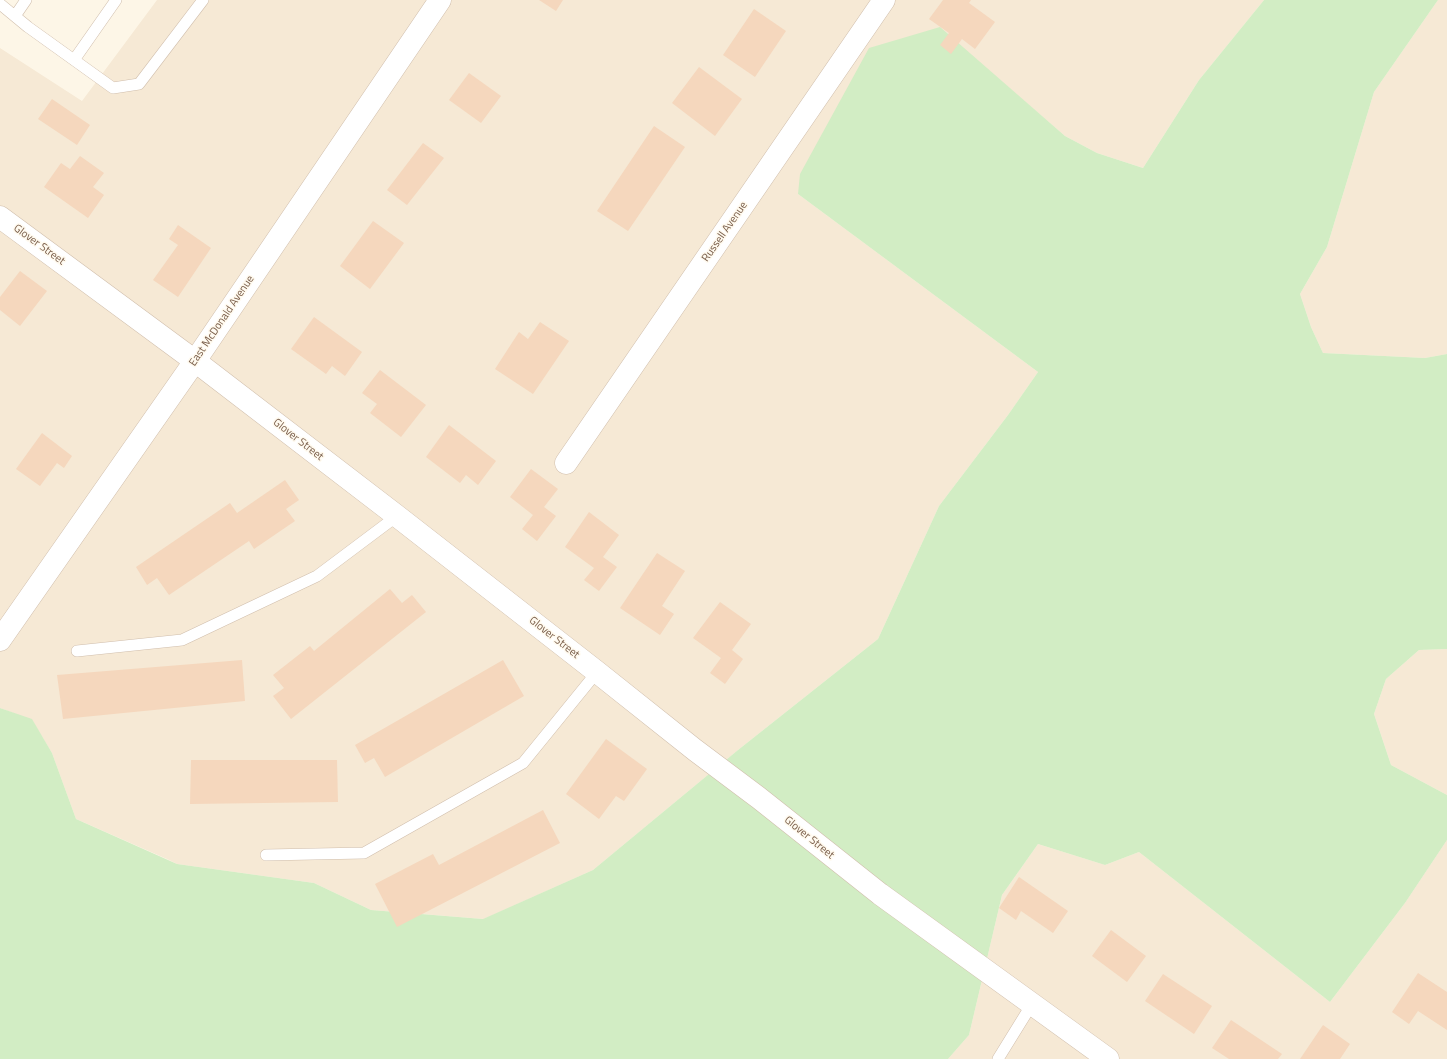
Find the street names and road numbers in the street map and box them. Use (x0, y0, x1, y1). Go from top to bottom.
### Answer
street label: Russell Avenue (699, 199, 751, 265)
street label: Glover Street (11, 222, 67, 268)
street label: East McDonald Avenue (187, 273, 257, 369)
street label: Glover Street (270, 416, 326, 464)
street label: Glover Street (526, 614, 582, 662)
street label: Glover Street (781, 814, 837, 862)

